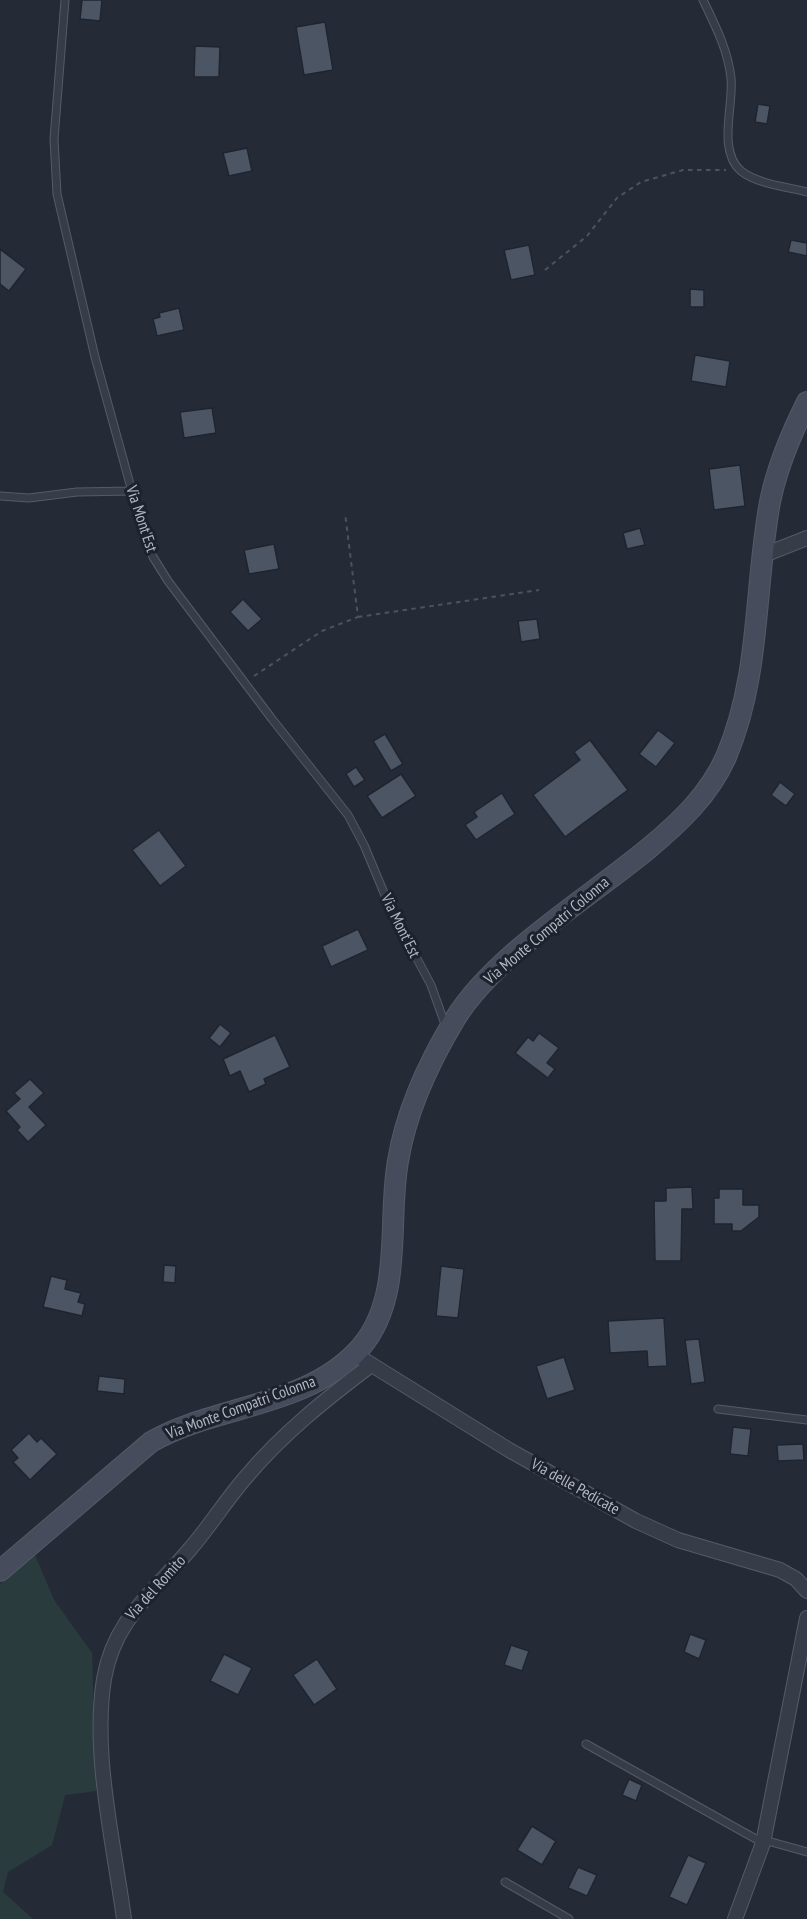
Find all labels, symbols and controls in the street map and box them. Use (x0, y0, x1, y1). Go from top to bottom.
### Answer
street label: Via Mont'Est (121, 483, 161, 555)
street label: Via Monte Compatri Colonna (481, 873, 613, 989)
street label: Via Mont'Est (376, 891, 424, 961)
street label: Via Monte Compatri Colonna (164, 1372, 318, 1444)
street label: Via delle Pedicate (527, 1455, 623, 1519)
street label: Via del Romito (122, 1552, 190, 1624)

